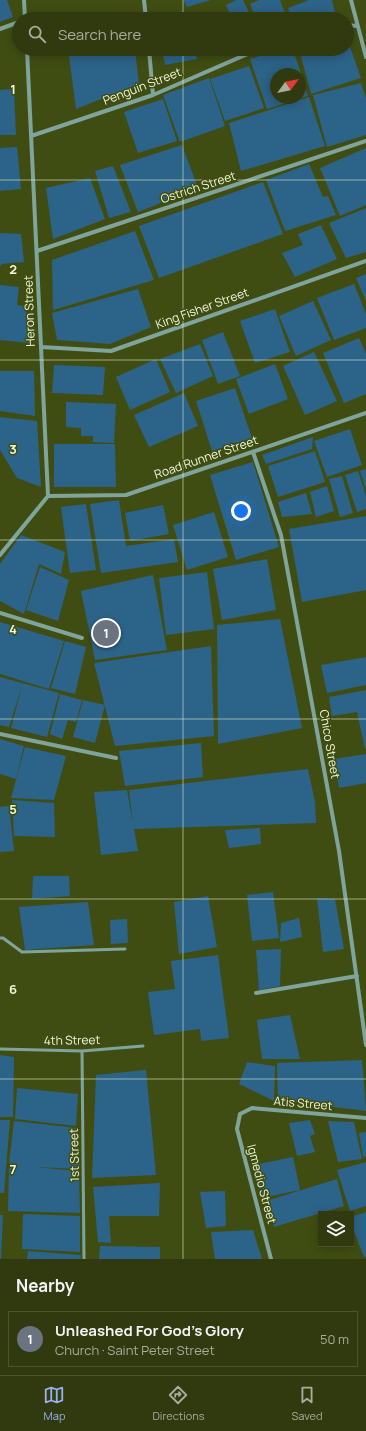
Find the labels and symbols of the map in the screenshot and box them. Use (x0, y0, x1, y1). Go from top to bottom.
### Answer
street label: Penguin Street (100, 63, 184, 109)
north arrow (270, 68, 306, 104)
text: 1 (10, 80, 16, 98)
street label: Ostrich Street (158, 167, 238, 207)
text: 2 (9, 260, 17, 278)
street label: Heron Street (19, 275, 39, 347)
street label: King Fisher Street (153, 283, 251, 333)
street label: Road Runner Street (152, 431, 260, 483)
text: 3 (9, 440, 17, 458)
your location (231, 501, 251, 521)
pin: 1 (93, 618, 119, 648)
text: 4 (9, 620, 17, 638)
street label: Chico Street (316, 708, 344, 780)
text: 5 (9, 800, 17, 818)
text: 6 (9, 980, 17, 998)
street label: 4th Street (44, 1031, 101, 1049)
street label: Atis Street (273, 1092, 333, 1114)
street label: 1st Street (65, 1128, 83, 1182)
street label: Igmedio Street (243, 1142, 281, 1226)
text: 7 (10, 1160, 17, 1178)

